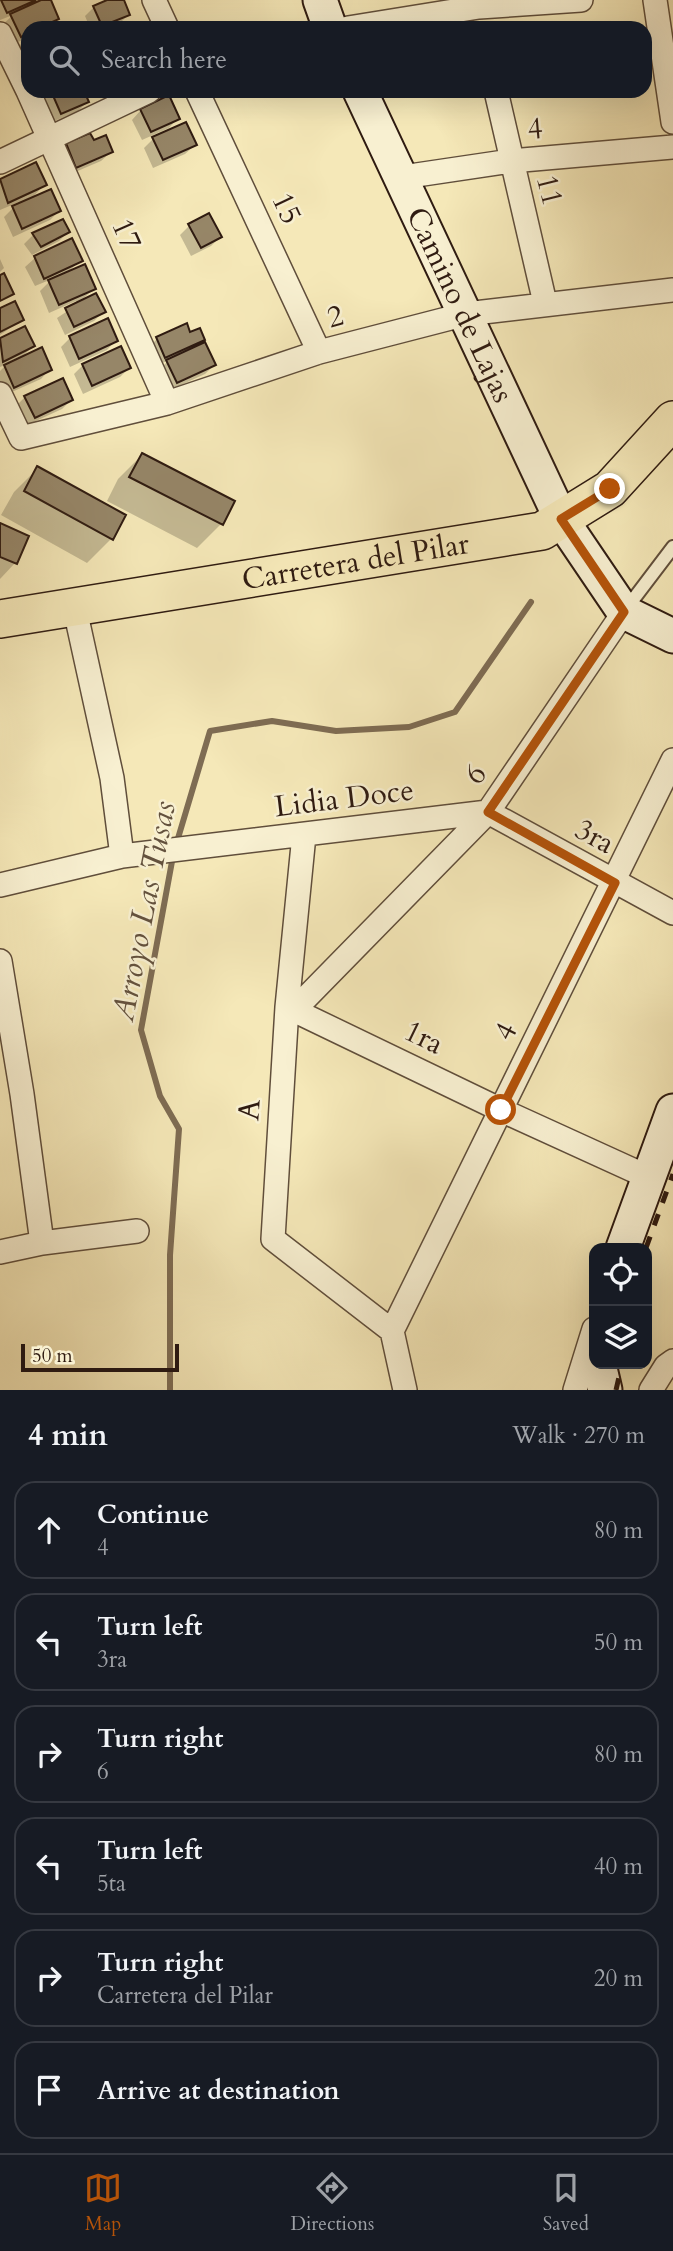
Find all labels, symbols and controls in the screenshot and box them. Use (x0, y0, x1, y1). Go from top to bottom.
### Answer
search box (21, 21, 652, 98)
icon: search (45, 41, 83, 79)
text: Search here (101, 42, 227, 77)
street label: 4 (526, 107, 544, 150)
street label: 11 (526, 170, 573, 210)
street label: 15 (261, 186, 312, 231)
street label: Camino de Lajas (396, 200, 523, 409)
street label: 17 (102, 212, 152, 257)
street label: 2 (322, 295, 348, 338)
route end (594, 473, 625, 504)
street label: Carretera del Pilar (239, 523, 472, 600)
street label: 6 (454, 756, 497, 792)
street label: Lidia Doce (272, 770, 416, 827)
water label: Arroyo Las Tusas (101, 797, 187, 1026)
street label: 3ra (568, 809, 622, 864)
street label: 1ra (397, 1010, 450, 1064)
street label: 4 (484, 1015, 527, 1047)
route start (485, 1094, 516, 1125)
street label: A (228, 1097, 271, 1122)
map controls (589, 1243, 652, 1369)
button: locate (589, 1243, 652, 1306)
button: layers (589, 1306, 652, 1369)
scale bar (21, 1341, 178, 1373)
text: 50 m (32, 1343, 73, 1369)
text: 4 min (28, 1415, 108, 1456)
text: Walk · 270 m (512, 1420, 645, 1451)
text: Continue (97, 1497, 209, 1532)
icon: ahead (30, 1511, 68, 1549)
text: 80 m (594, 1515, 643, 1546)
text: 4 (97, 1532, 109, 1563)
text: Turn left (97, 1609, 202, 1644)
icon: left (30, 1623, 68, 1661)
text: 50 m (594, 1627, 643, 1658)
text: 3ra (97, 1644, 127, 1675)
text: Turn right (97, 1721, 224, 1756)
icon: right (30, 1735, 68, 1773)
text: 80 m (594, 1739, 643, 1770)
text: 6 (97, 1756, 109, 1787)
text: Turn left (97, 1833, 202, 1868)
icon: left (30, 1847, 68, 1885)
text: 40 m (594, 1851, 643, 1882)
text: 5ta (97, 1868, 126, 1899)
text: Turn right (97, 1945, 224, 1980)
icon: right (30, 1959, 68, 1997)
text: 20 m (594, 1963, 643, 1994)
text: Carretera del Pilar (97, 1980, 273, 2011)
icon: arrive (30, 2071, 68, 2109)
text: Arrive at destination (97, 2073, 340, 2108)
tab: Map (84, 2169, 122, 2237)
tab: Directions (291, 2169, 374, 2237)
tab: Saved (543, 2169, 589, 2237)

